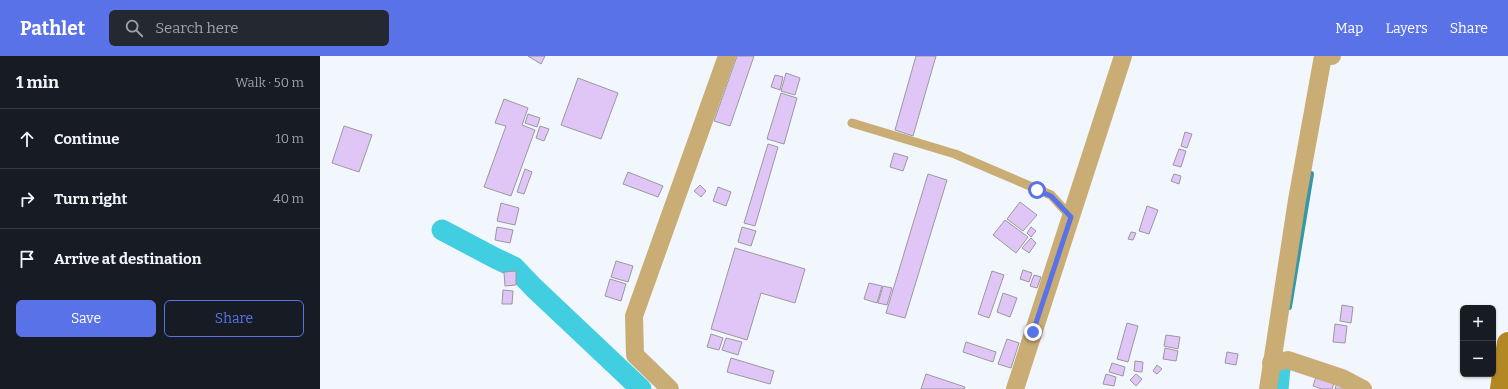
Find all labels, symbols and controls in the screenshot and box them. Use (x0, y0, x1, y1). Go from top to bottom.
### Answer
search box (109, 10, 389, 46)
text: Pathlet (20, 17, 85, 40)
icon: search (123, 17, 145, 39)
text: Search here (155, 19, 238, 37)
text: Map (1335, 20, 1363, 37)
text: Layers (1385, 20, 1428, 37)
text: Share (1450, 20, 1488, 37)
text: 1 min (16, 72, 59, 93)
text: Walk · 50 m (235, 75, 304, 90)
icon: ahead (16, 128, 38, 150)
text: Continue (54, 130, 120, 148)
text: 10 m (275, 131, 304, 146)
route start (1028, 181, 1046, 199)
icon: right (16, 188, 38, 210)
text: Turn right (54, 190, 127, 208)
text: 40 m (273, 191, 304, 206)
icon: arrive (16, 248, 38, 270)
text: Arrive at destination (54, 250, 201, 268)
button: Save (16, 300, 156, 337)
button: Share (164, 300, 304, 337)
map controls (1460, 305, 1496, 377)
button: + (1460, 305, 1496, 341)
route end (1024, 323, 1042, 341)
button: − (1460, 341, 1496, 377)

